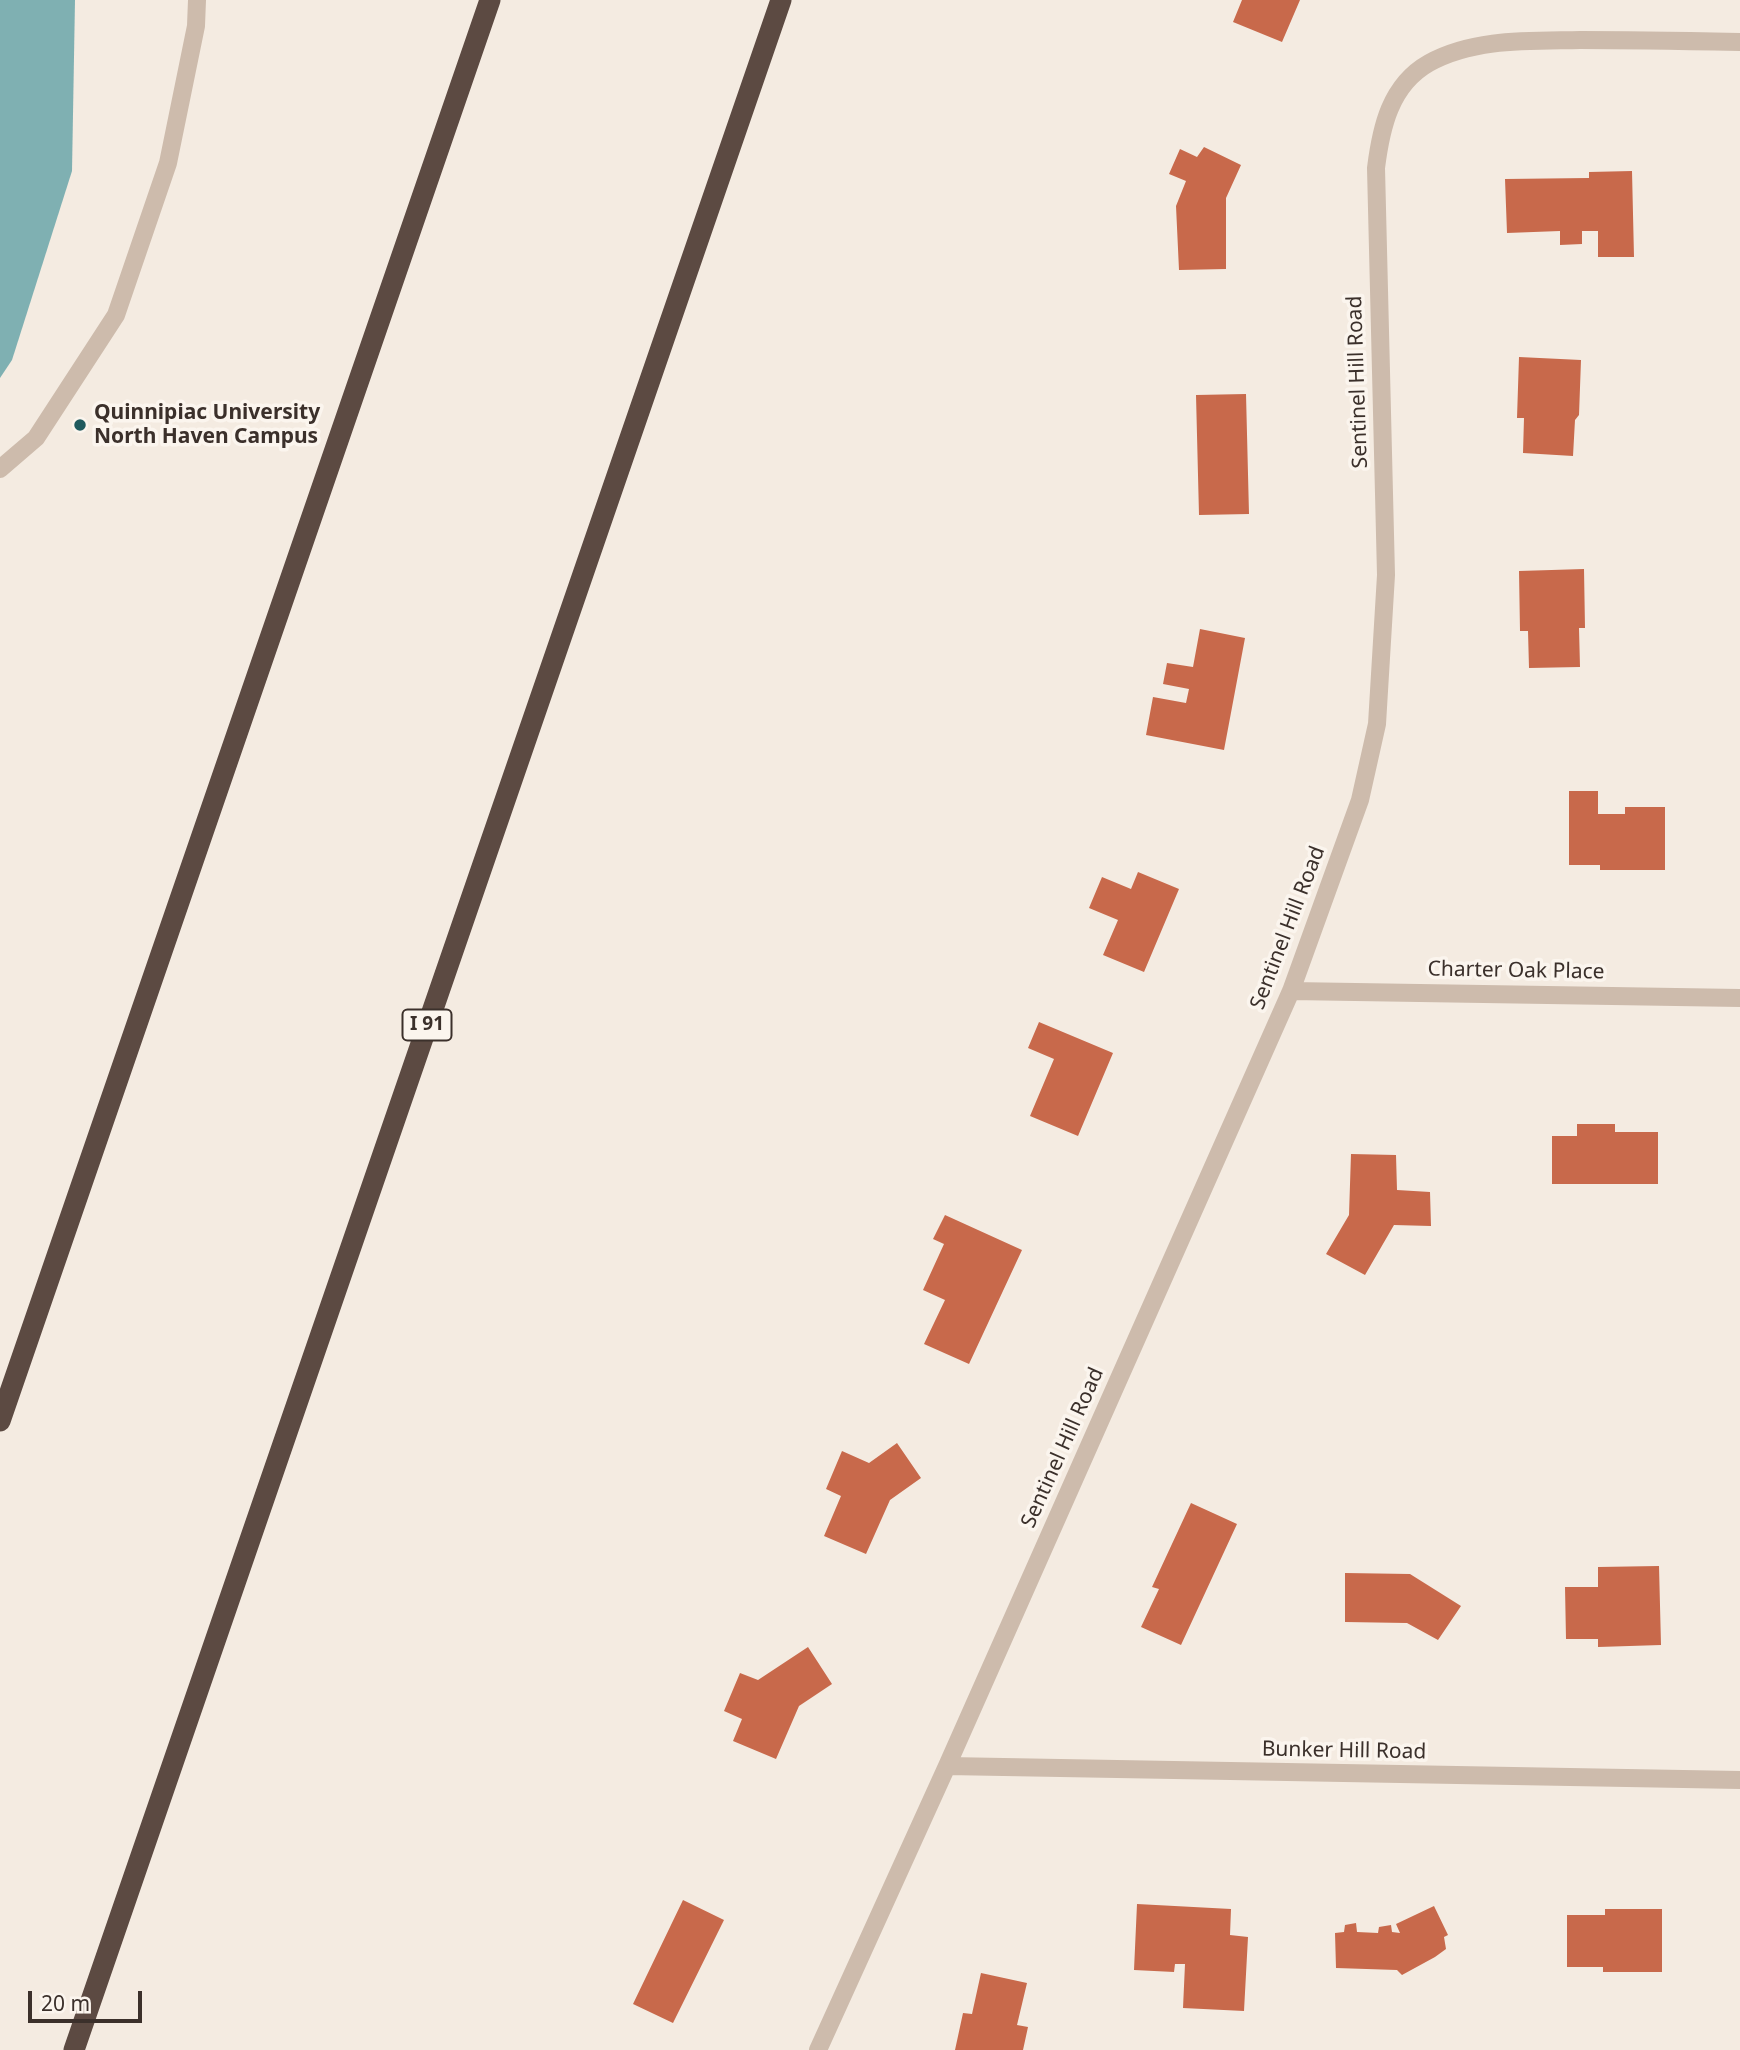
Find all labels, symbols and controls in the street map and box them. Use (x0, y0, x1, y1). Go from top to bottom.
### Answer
street label: Sentinel Hill Road (1342, 295, 1374, 469)
place label: Quinnipiac University North Haven Campus (94, 400, 320, 450)
marker: Quinnipiac University North Haven Campus (72, 417, 88, 433)
street label: Sentinel Hill Road (1245, 843, 1331, 1013)
street label: Charter Oak Place (1427, 957, 1605, 985)
road number: I 91 (402, 1009, 452, 1040)
street label: Sentinel Hill Road (1016, 1364, 1110, 1532)
street label: Bunker Hill Road (1262, 1737, 1426, 1765)
scale bar (32, 1976, 145, 2020)
text: 20 m (41, 1989, 90, 2017)

